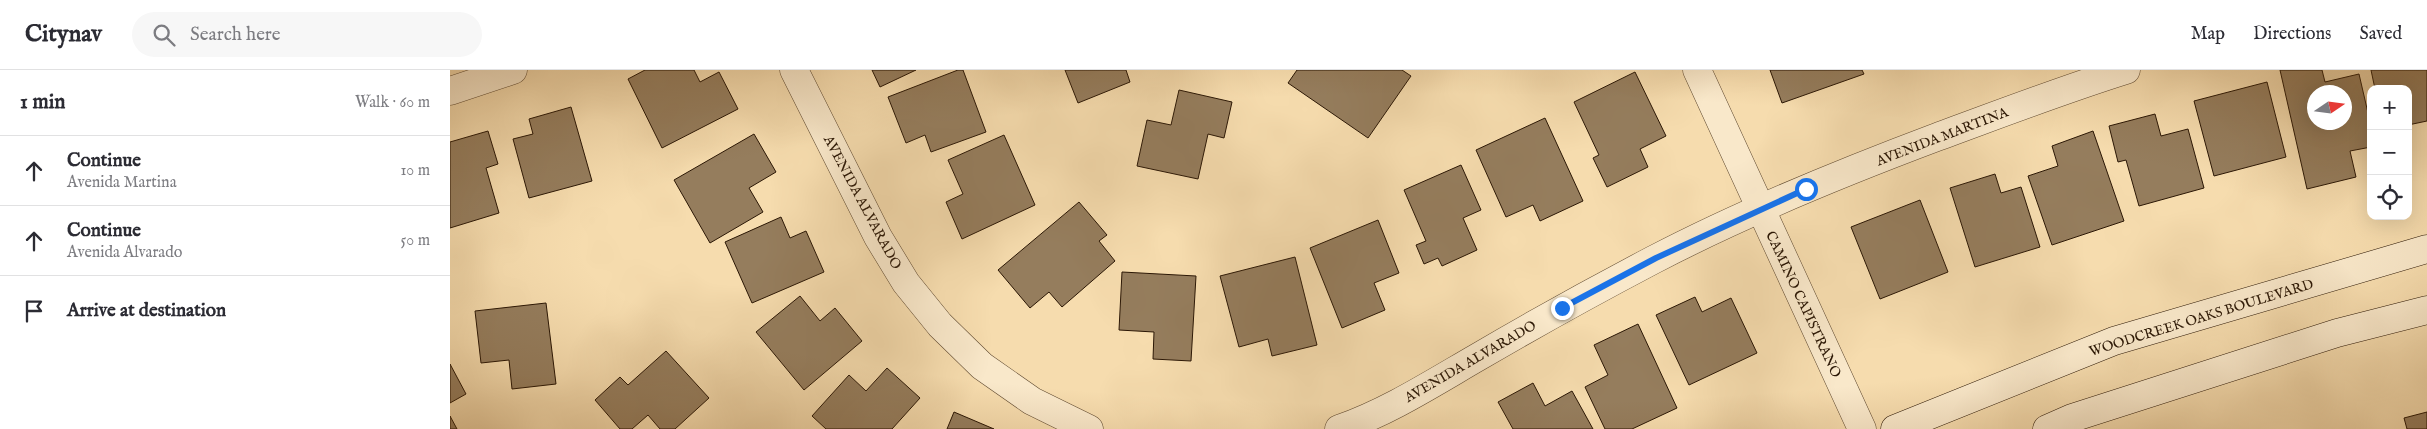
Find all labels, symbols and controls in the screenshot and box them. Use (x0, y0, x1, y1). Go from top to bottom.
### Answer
search box (132, 12, 482, 57)
text: Citynav (25, 19, 102, 50)
icon: search (150, 21, 178, 49)
text: Search here (190, 23, 281, 47)
text: Map (2191, 23, 2225, 46)
text: Directions (2253, 23, 2331, 46)
text: Saved (2359, 23, 2402, 46)
north arrow (2307, 85, 2352, 130)
map controls (2367, 85, 2412, 220)
button: + (2367, 85, 2412, 130)
text: 1 min (20, 89, 65, 116)
text: Walk · 60 m (355, 93, 430, 113)
street label: AVENIDA MARTINA (1873, 103, 2011, 171)
button: − (2367, 130, 2412, 175)
street label: AVENIDA ALVARADO (819, 132, 905, 273)
text: Continue (67, 149, 141, 173)
icon: ahead (20, 157, 48, 185)
text: 10 m (400, 161, 430, 181)
text: Avenida Martina (67, 173, 177, 193)
button: locate (2367, 175, 2412, 220)
route start (1795, 178, 1818, 201)
text: Continue (67, 219, 141, 243)
icon: ahead (20, 227, 48, 255)
street label: CAMINO CAPISTRANO (1761, 228, 1845, 381)
text: 50 m (401, 231, 430, 251)
text: Avenida Alvarado (67, 243, 182, 263)
street label: WOODCREEK OAKS BOULEVARD (2087, 275, 2316, 361)
icon: arrive (20, 297, 48, 325)
route end (1551, 297, 1574, 320)
text: Arrive at destination (67, 299, 226, 323)
street label: AVENIDA ALVARADO (1401, 317, 1540, 407)

